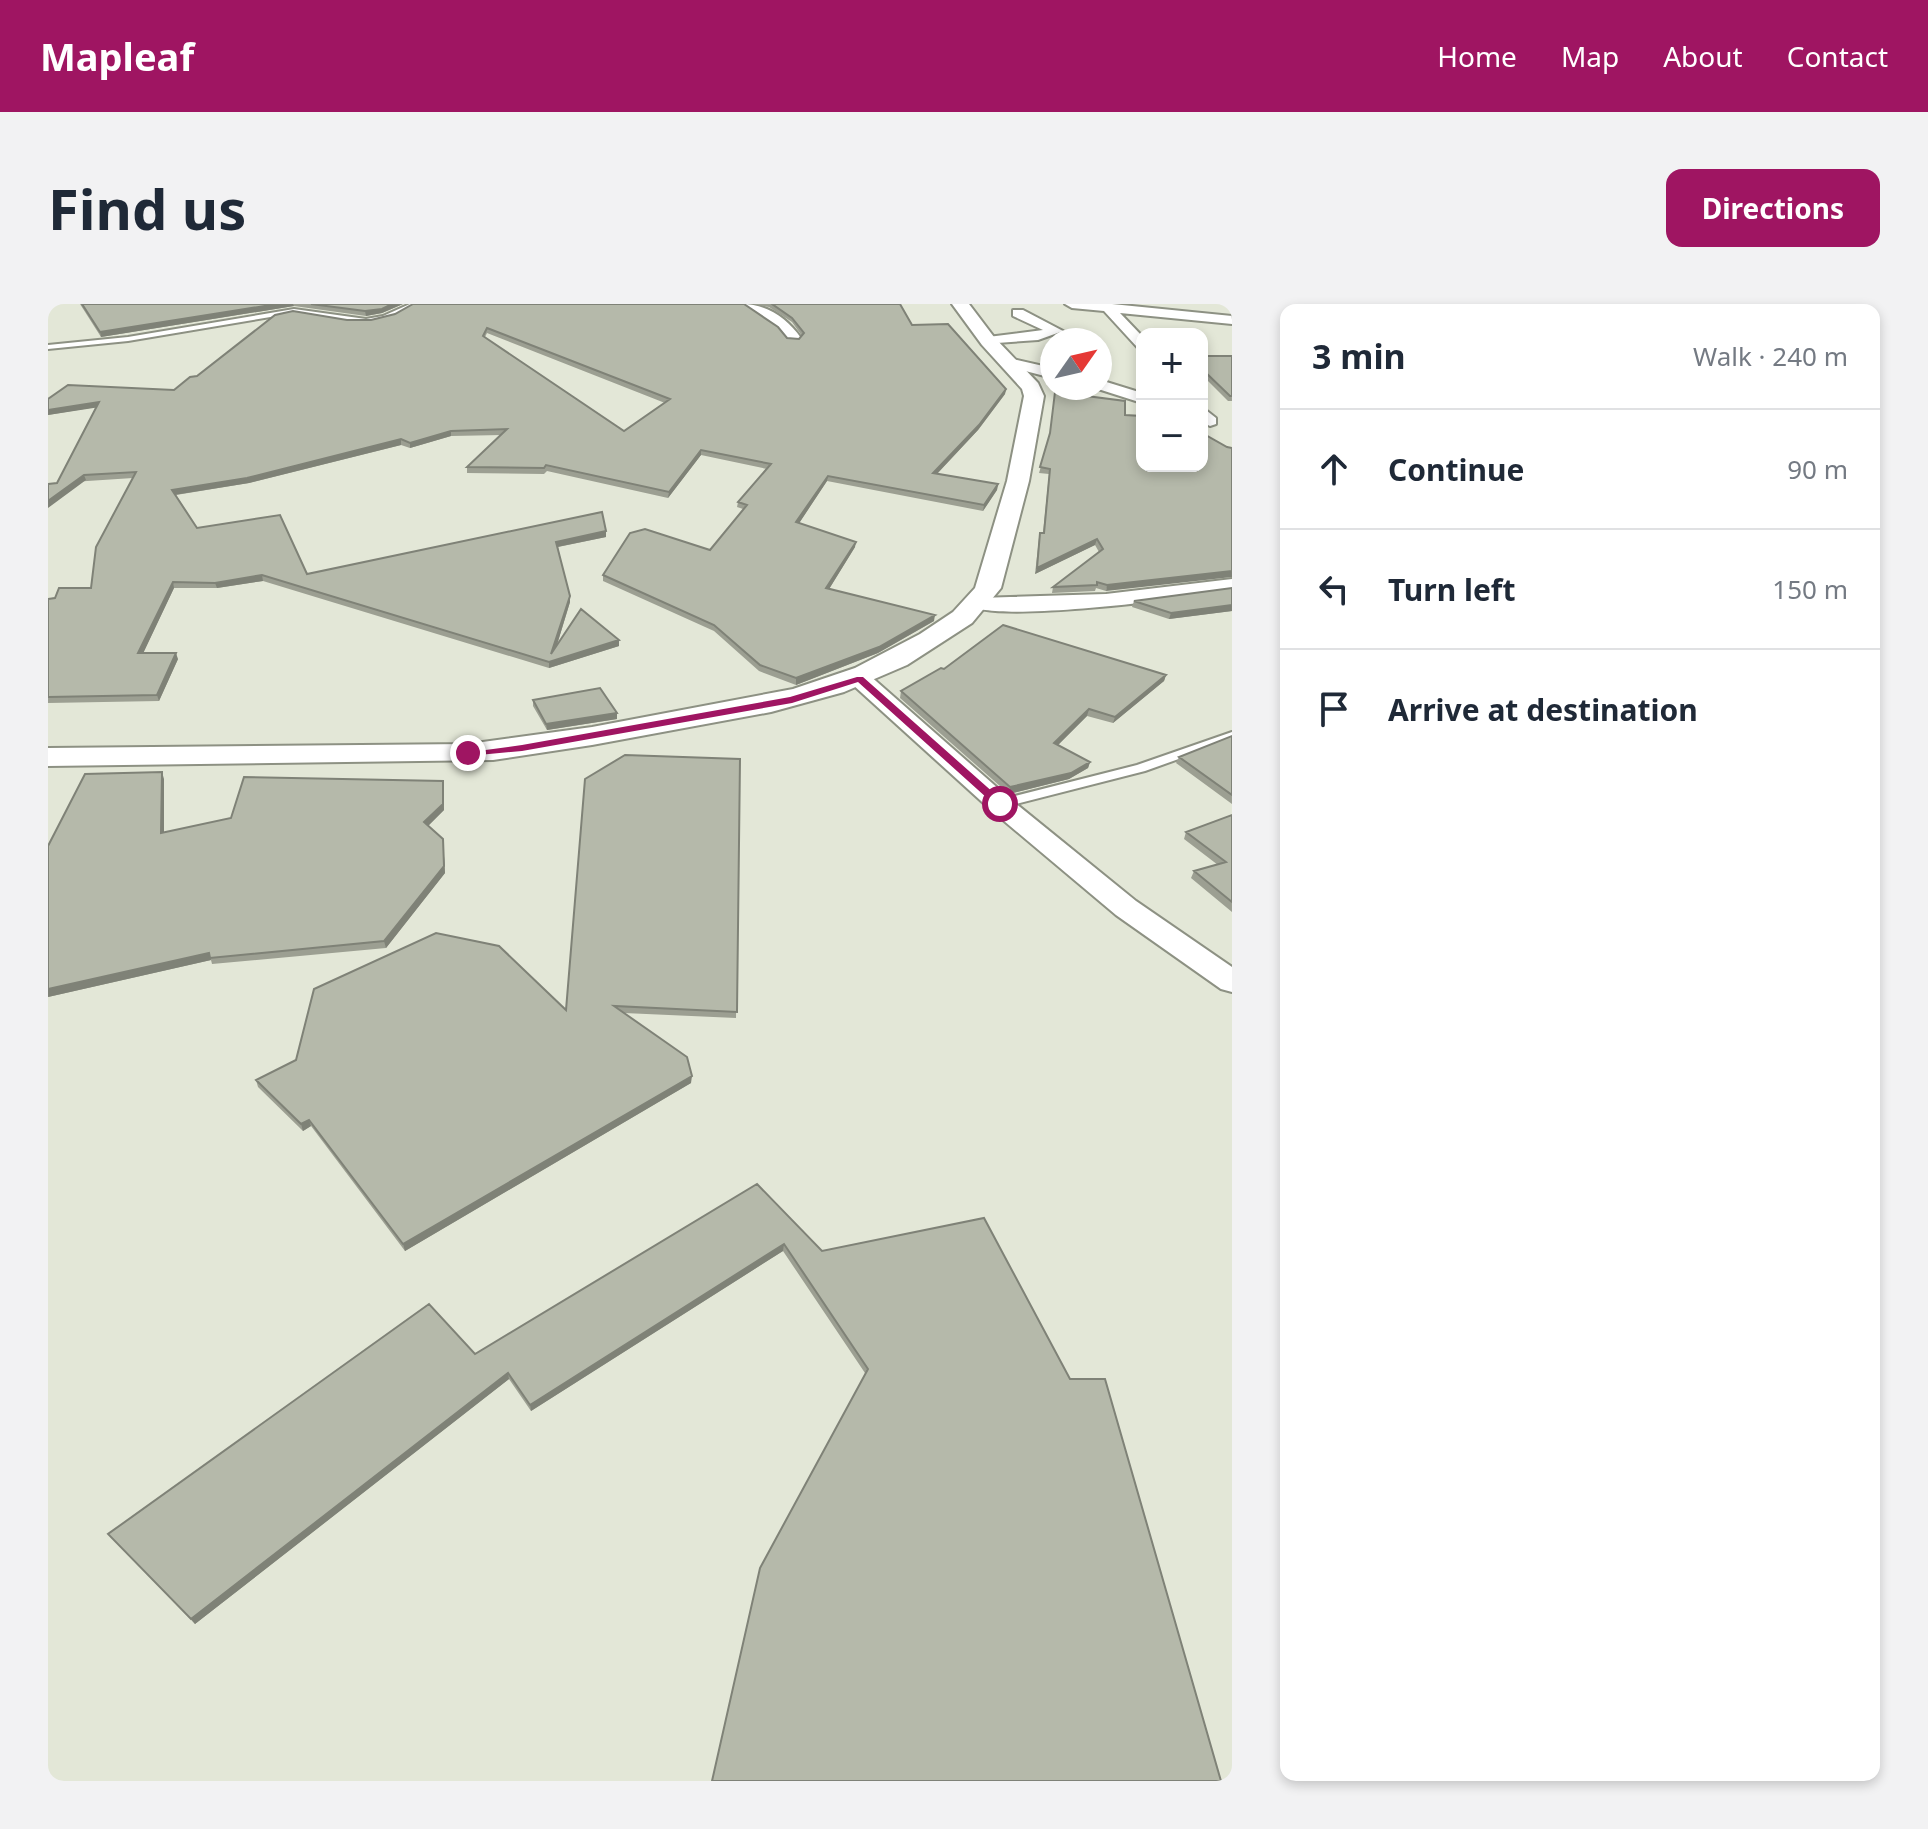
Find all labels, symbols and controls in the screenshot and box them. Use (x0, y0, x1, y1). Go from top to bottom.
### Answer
text: Mapleaf (40, 30, 194, 82)
text: Home (1437, 37, 1517, 75)
text: Map (1561, 37, 1619, 75)
text: About (1663, 37, 1743, 75)
text: Contact (1787, 37, 1888, 75)
button: Directions (1666, 169, 1880, 247)
text: Find us (48, 170, 246, 246)
north arrow (1040, 328, 1112, 400)
map controls (1136, 328, 1208, 472)
button: + (1136, 328, 1208, 400)
text: 3 min (1312, 333, 1406, 379)
text: Walk · 240 m (1693, 338, 1848, 374)
button: − (1136, 400, 1208, 472)
icon: ahead (1312, 447, 1356, 491)
text: Continue (1388, 449, 1524, 490)
text: 90 m (1787, 451, 1848, 487)
icon: left (1312, 567, 1356, 611)
text: Turn left (1388, 569, 1516, 610)
text: 150 m (1772, 571, 1848, 607)
icon: arrive (1312, 687, 1356, 731)
text: Arrive at destination (1388, 689, 1698, 730)
route end (450, 735, 486, 771)
route start (982, 786, 1018, 822)

